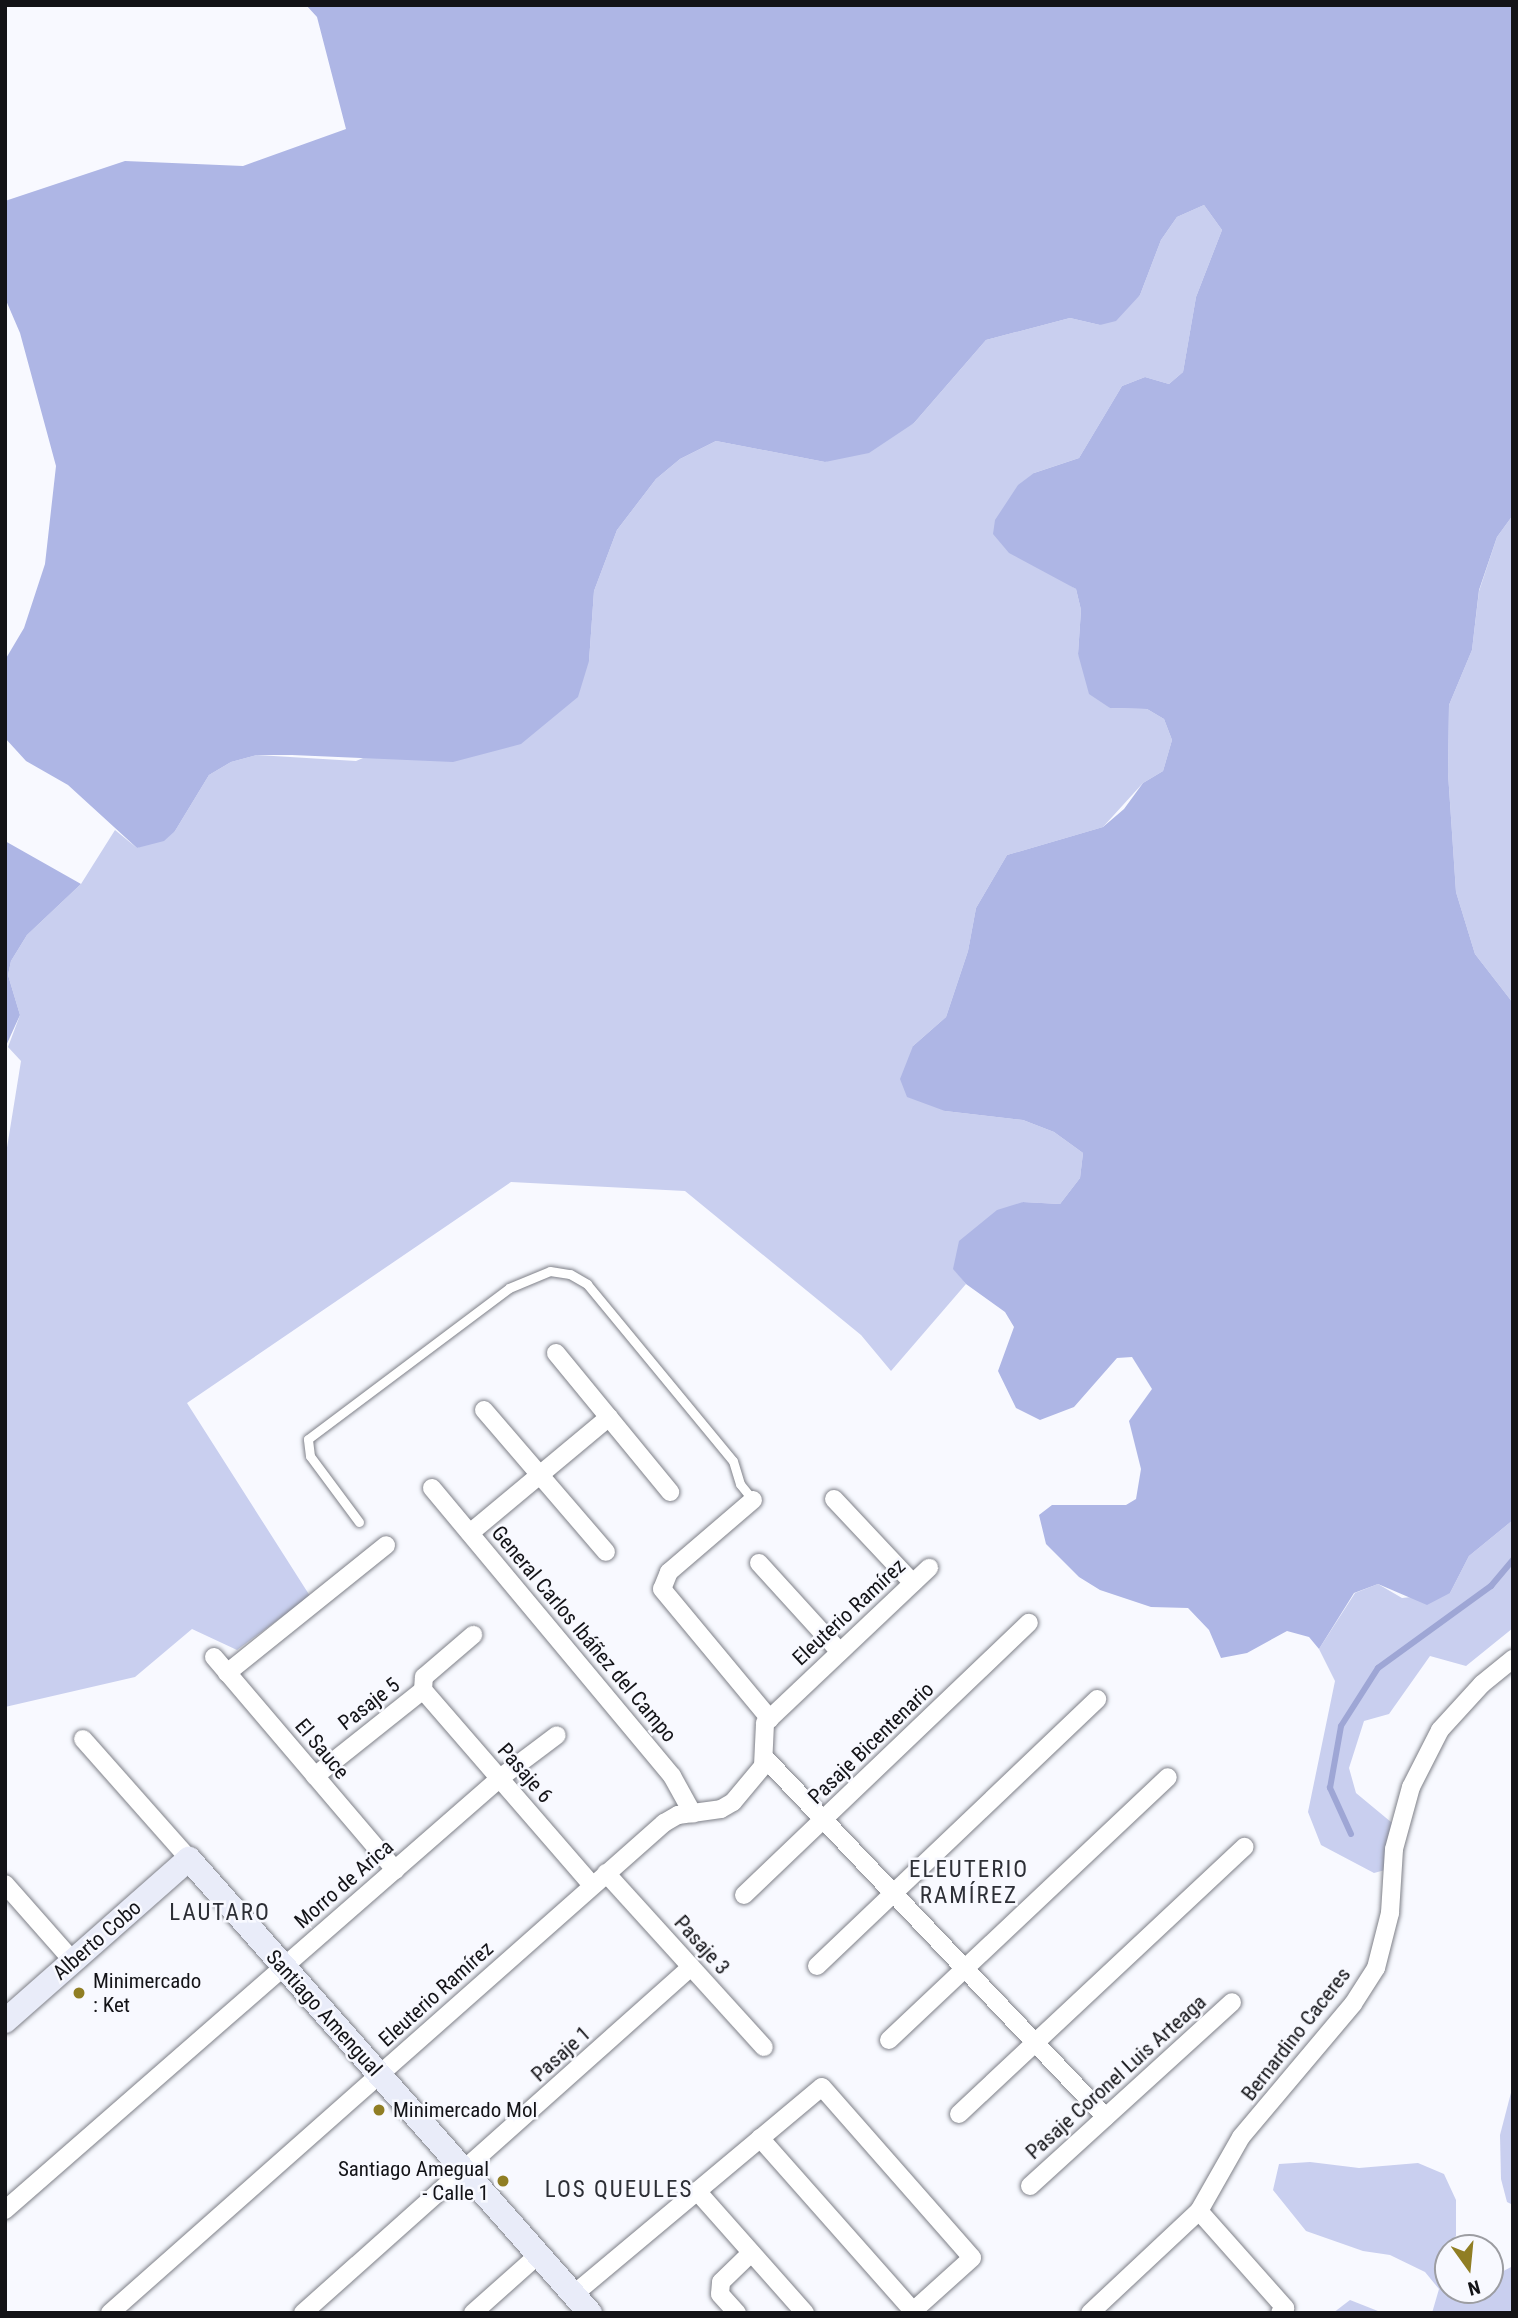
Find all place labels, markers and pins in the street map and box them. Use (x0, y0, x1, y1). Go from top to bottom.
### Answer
place label: Minimercado : Ket (93, 1968, 201, 2018)
marker: Minimercado : Ket (71, 1985, 87, 2001)
place label: Minimercado Mol (393, 2097, 537, 2123)
marker: Minimercado Mol (371, 2102, 387, 2118)
place label: Santiago Amegual - Calle 1 (338, 2156, 489, 2206)
marker: Santiago Amegual - Calle 1 (495, 2173, 511, 2189)

